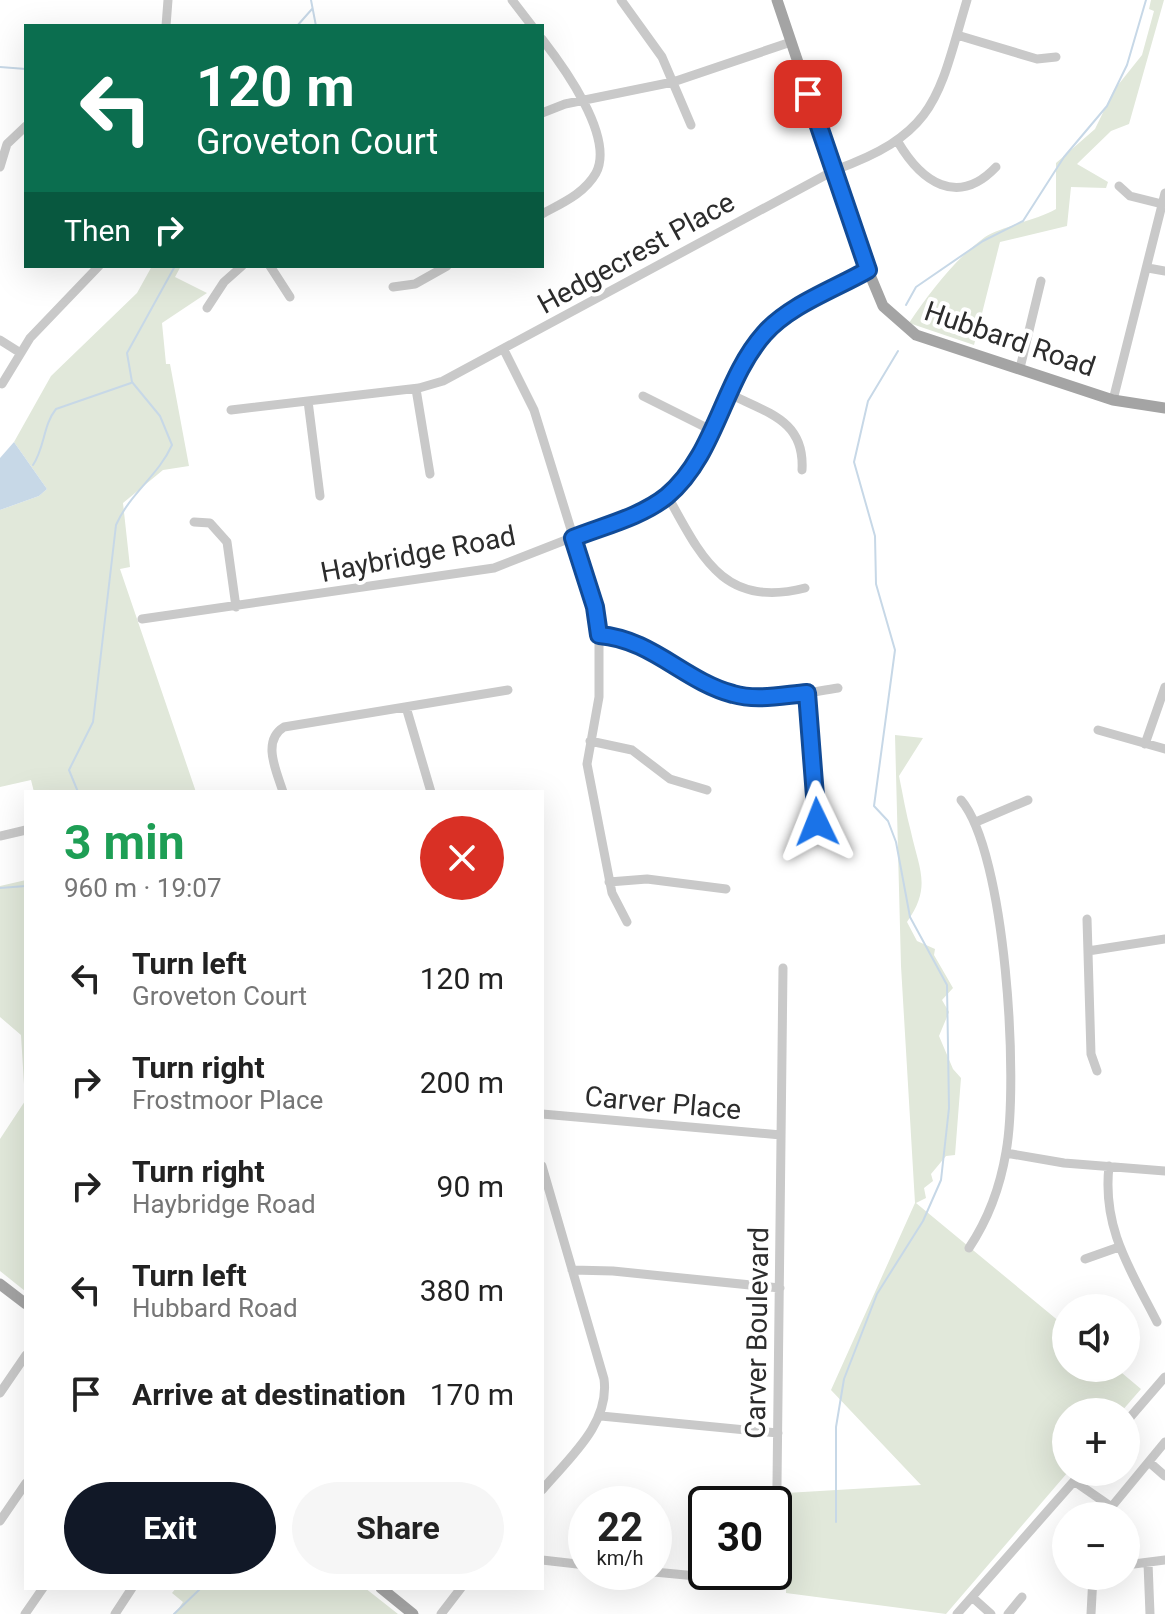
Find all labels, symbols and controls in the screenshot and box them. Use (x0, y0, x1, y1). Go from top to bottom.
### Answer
text: 120 m (196, 54, 355, 120)
icon: left (64, 56, 168, 160)
pin (774, 60, 842, 128)
icon: arrive (786, 72, 830, 116)
text: Groveton Court (196, 121, 438, 163)
street label: Hedgecrest Place (532, 185, 740, 321)
icon: right (147, 208, 191, 252)
text: Then (64, 213, 131, 248)
street label: Hubbard Road (920, 294, 1100, 384)
street label: Haybridge Road (318, 519, 518, 589)
position arrow (775, 780, 859, 864)
text: 3 min (64, 814, 185, 871)
button: close (420, 816, 504, 900)
text: 960 m · 19:07 (64, 873, 222, 903)
text: Turn left (132, 946, 247, 981)
icon: left (64, 956, 108, 1000)
text: 120 m (420, 961, 504, 996)
text: Groveton Court (132, 981, 307, 1011)
text: Turn right (132, 1050, 265, 1085)
icon: right (64, 1060, 108, 1104)
text: 200 m (420, 1065, 504, 1100)
street label: Carver Place (583, 1080, 743, 1126)
text: Frostmoor Place (132, 1085, 323, 1115)
text: Turn right (132, 1154, 265, 1189)
icon: right (64, 1164, 108, 1208)
text: 90 m (437, 1169, 504, 1204)
text: Haybridge Road (132, 1189, 316, 1219)
street label: Carver Boulevard (739, 1227, 775, 1439)
text: Turn left (132, 1258, 247, 1293)
icon: left (64, 1268, 108, 1312)
text: 380 m (420, 1273, 504, 1308)
text: Hubbard Road (132, 1293, 298, 1323)
map controls (1052, 1294, 1140, 1590)
button: sound (1052, 1294, 1140, 1382)
icon: arrive (64, 1372, 108, 1416)
text: Arrive at destination (132, 1377, 406, 1412)
text: 170 m (430, 1377, 514, 1412)
button: + (1052, 1398, 1140, 1486)
button: Exit (64, 1482, 276, 1574)
button: Share (292, 1482, 504, 1574)
speed limit sign: 30 (688, 1486, 792, 1590)
button: − (1052, 1502, 1140, 1590)
text: 22 (597, 1504, 643, 1551)
text: km/h (597, 1546, 643, 1570)

